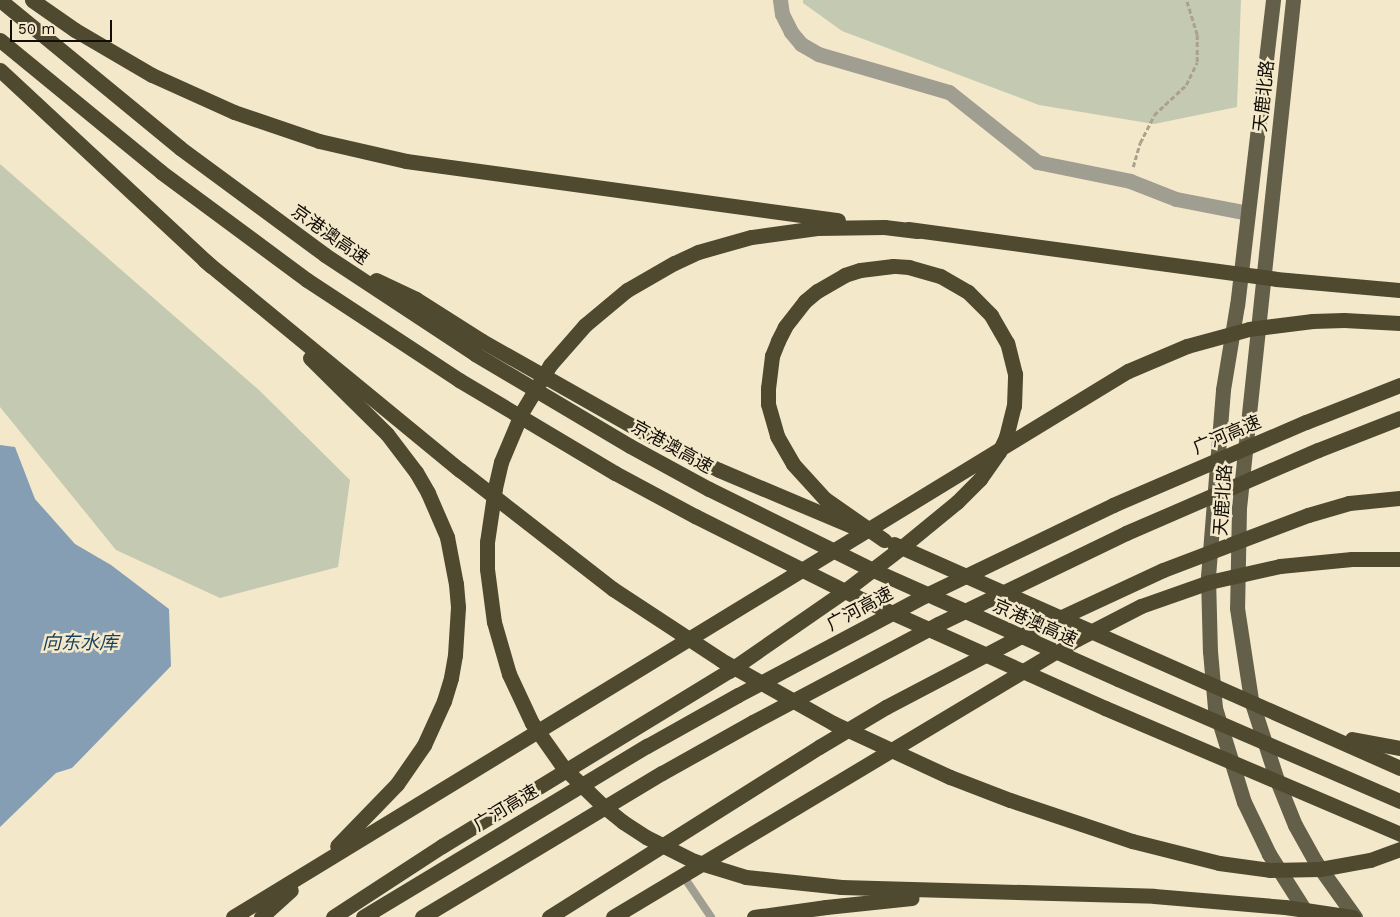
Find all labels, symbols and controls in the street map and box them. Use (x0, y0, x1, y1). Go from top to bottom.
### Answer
scale bar (12, 10, 115, 42)
text: 50 m (18, 20, 55, 38)
street label: 天鹿北路 (1249, 59, 1279, 133)
street label: 京港澳高速 (287, 200, 373, 270)
street label: 广河高速 (1190, 411, 1264, 459)
street label: 京港澳高速 (627, 416, 717, 478)
street label: 天鹿北路 (1210, 463, 1236, 537)
street label: 广河高速 (823, 583, 897, 635)
street label: 京港澳高速 (989, 595, 1081, 651)
water label: 向东水库 (42, 632, 118, 654)
street label: 广河高速 (470, 780, 542, 836)

